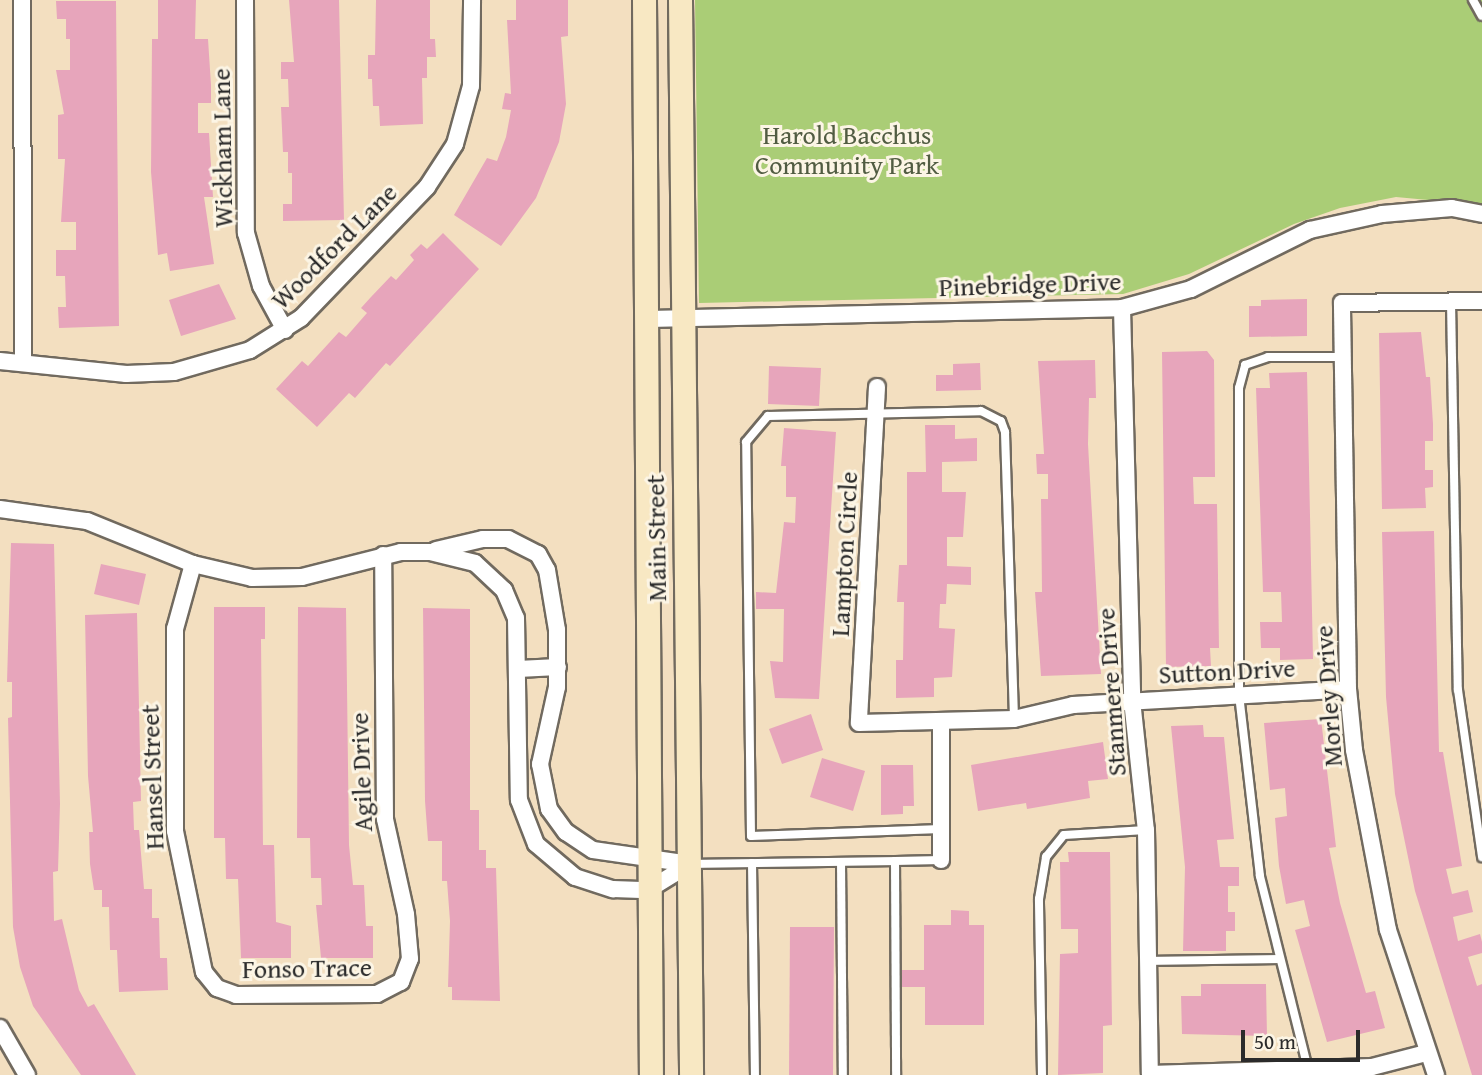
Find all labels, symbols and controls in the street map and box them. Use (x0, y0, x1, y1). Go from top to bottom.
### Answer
street label: Wickham Lane (205, 68, 239, 228)
park label: Harold Bacchus Community Park (755, 119, 939, 180)
street label: Woodford Lane (265, 177, 403, 315)
street label: Pinebridge Drive (938, 265, 1122, 303)
street label: Lampton Circle (824, 471, 864, 637)
street label: Main Street (639, 474, 673, 602)
street label: Stanmere Drive (1090, 607, 1132, 777)
street label: Morley Drive (1307, 624, 1349, 768)
street label: Sutton Drive (1158, 652, 1296, 690)
street label: Hansel Street (134, 704, 170, 850)
street label: Agile Drive (343, 712, 379, 832)
street label: Fonso Trace (242, 951, 372, 985)
scale bar (1244, 1016, 1363, 1060)
text: 50 m (1254, 1026, 1296, 1057)

